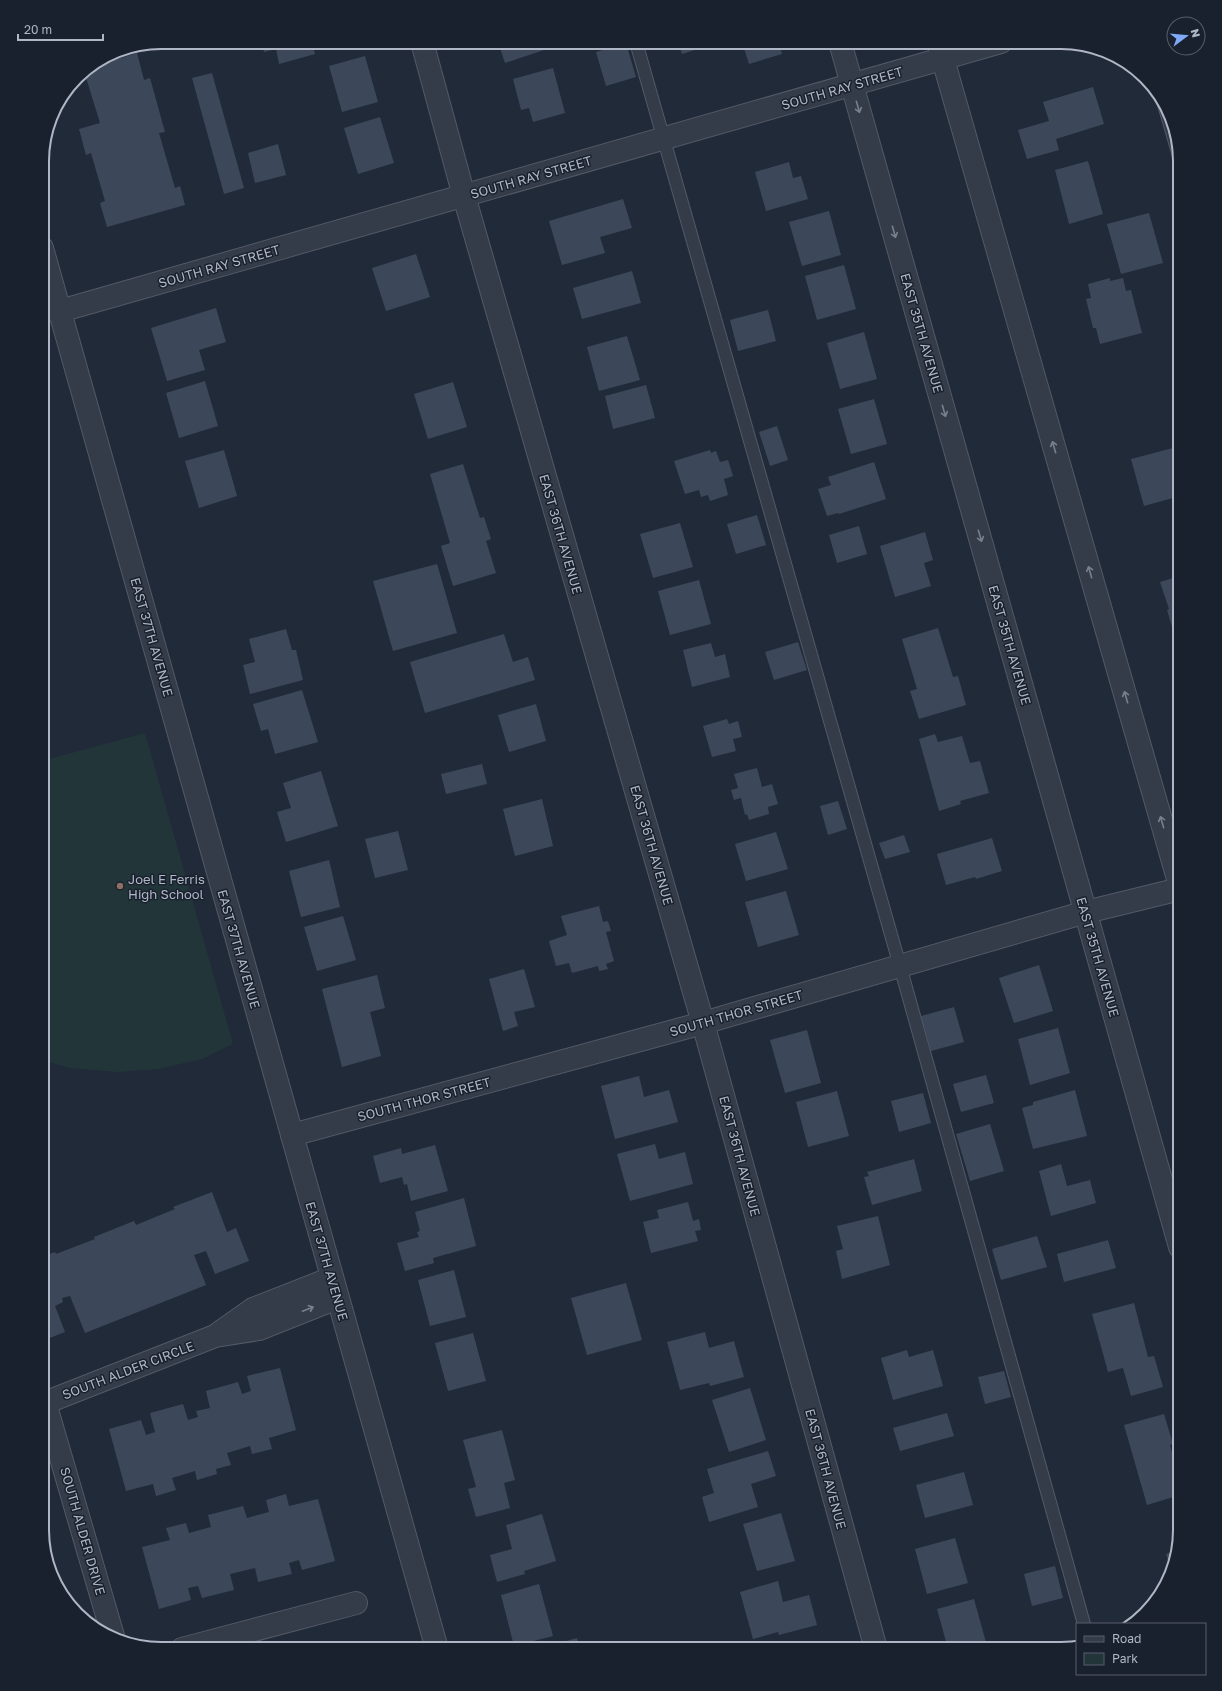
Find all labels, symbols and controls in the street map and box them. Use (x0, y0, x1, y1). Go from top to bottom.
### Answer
scale bar (18, 16, 103, 42)
north arrow (1166, 16, 1206, 56)
text: 20 m (24, 22, 52, 37)
text: N (1189, 27, 1203, 39)
street label: SOUTH RAY STREET (779, 63, 905, 113)
one-way arrow (855, 100, 863, 113)
street label: SOUTH RAY STREET (468, 152, 594, 202)
one-way arrow (891, 225, 898, 238)
street label: SOUTH RAY STREET (156, 241, 282, 291)
street label: EAST 35TH AVENUE (897, 271, 947, 395)
one-way arrow (941, 404, 948, 417)
one-way arrow (1050, 440, 1057, 453)
street label: EAST 36TH AVENUE (536, 472, 586, 596)
one-way arrow (977, 529, 984, 542)
one-way arrow (1086, 565, 1093, 578)
street label: EAST 37TH AVENUE (127, 576, 177, 698)
street label: EAST 35TH AVENUE (985, 583, 1035, 707)
one-way arrow (1122, 690, 1129, 703)
street label: EAST 36TH AVENUE (627, 783, 677, 907)
one-way arrow (1157, 815, 1165, 828)
place label: Joel E Ferris High School (128, 871, 205, 902)
marker: Joel E Ferris High School (115, 881, 125, 891)
street label: EAST 37TH AVENUE (214, 888, 264, 1010)
street label: EAST 35TH AVENUE (1073, 895, 1123, 1019)
street label: SOUTH THOR STREET (668, 986, 804, 1040)
street label: SOUTH THOR STREET (356, 1073, 492, 1125)
street label: EAST 36TH AVENUE (716, 1094, 764, 1218)
street label: EAST 37TH AVENUE (302, 1200, 352, 1322)
one-way arrow (301, 1305, 313, 1313)
street label: SOUTH ALDER CIRCLE (60, 1337, 196, 1403)
street label: EAST 36TH AVENUE (802, 1407, 850, 1531)
street label: SOUTH ALDER DRIVE (57, 1465, 109, 1597)
legend (1076, 1623, 1206, 1675)
text: Road (1112, 1631, 1141, 1646)
text: Park (1112, 1651, 1138, 1666)

